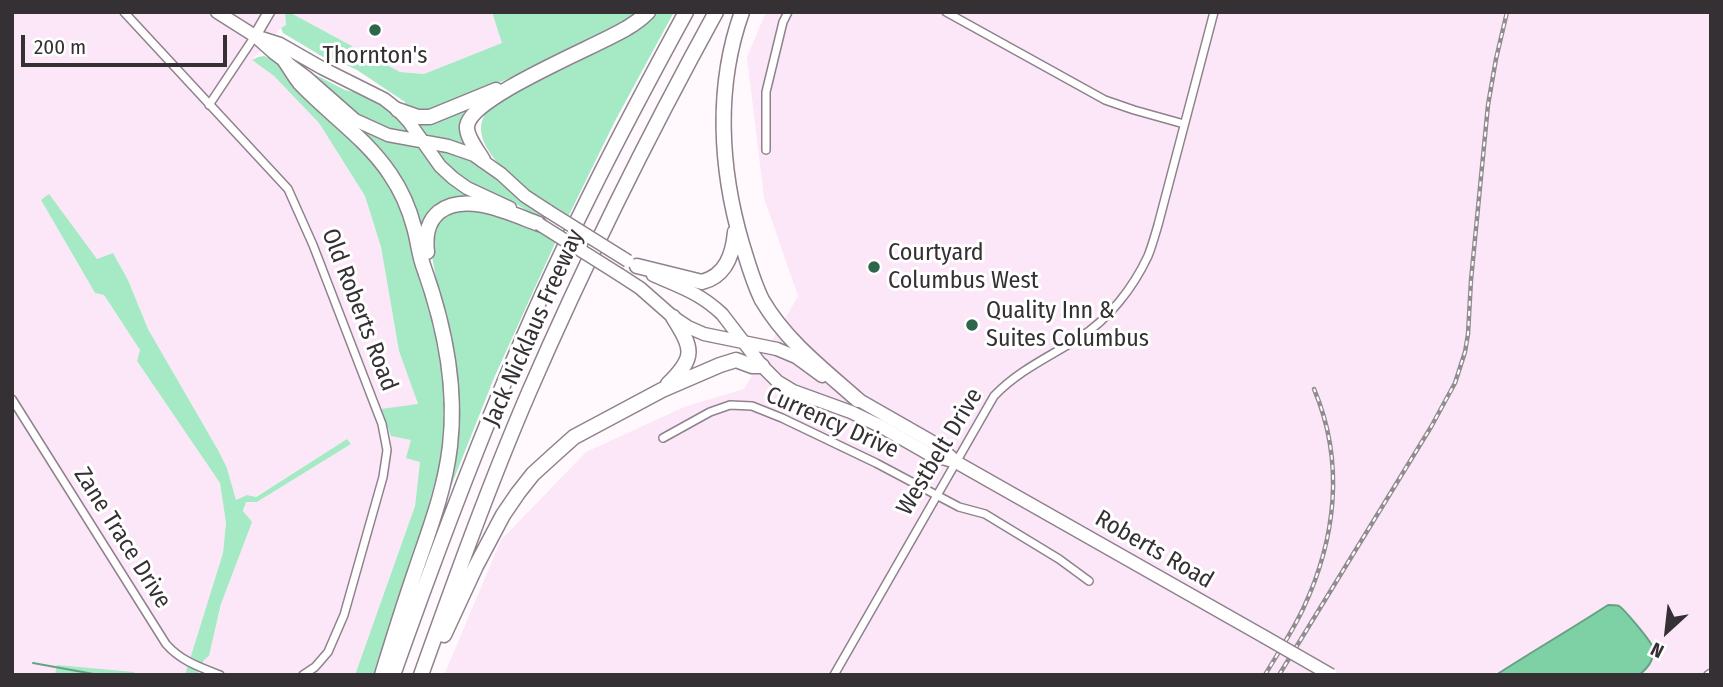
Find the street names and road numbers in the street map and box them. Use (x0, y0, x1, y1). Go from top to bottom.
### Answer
street label: Old Roberts Road (315, 225, 403, 395)
street label: Jack Nicklaus Freeway (478, 225, 590, 431)
street label: Currency Drive (761, 381, 903, 465)
street label: Westbelt Drive (891, 383, 989, 521)
street label: Zane Trace Drive (67, 462, 177, 614)
street label: Roberts Road (1090, 505, 1218, 595)

